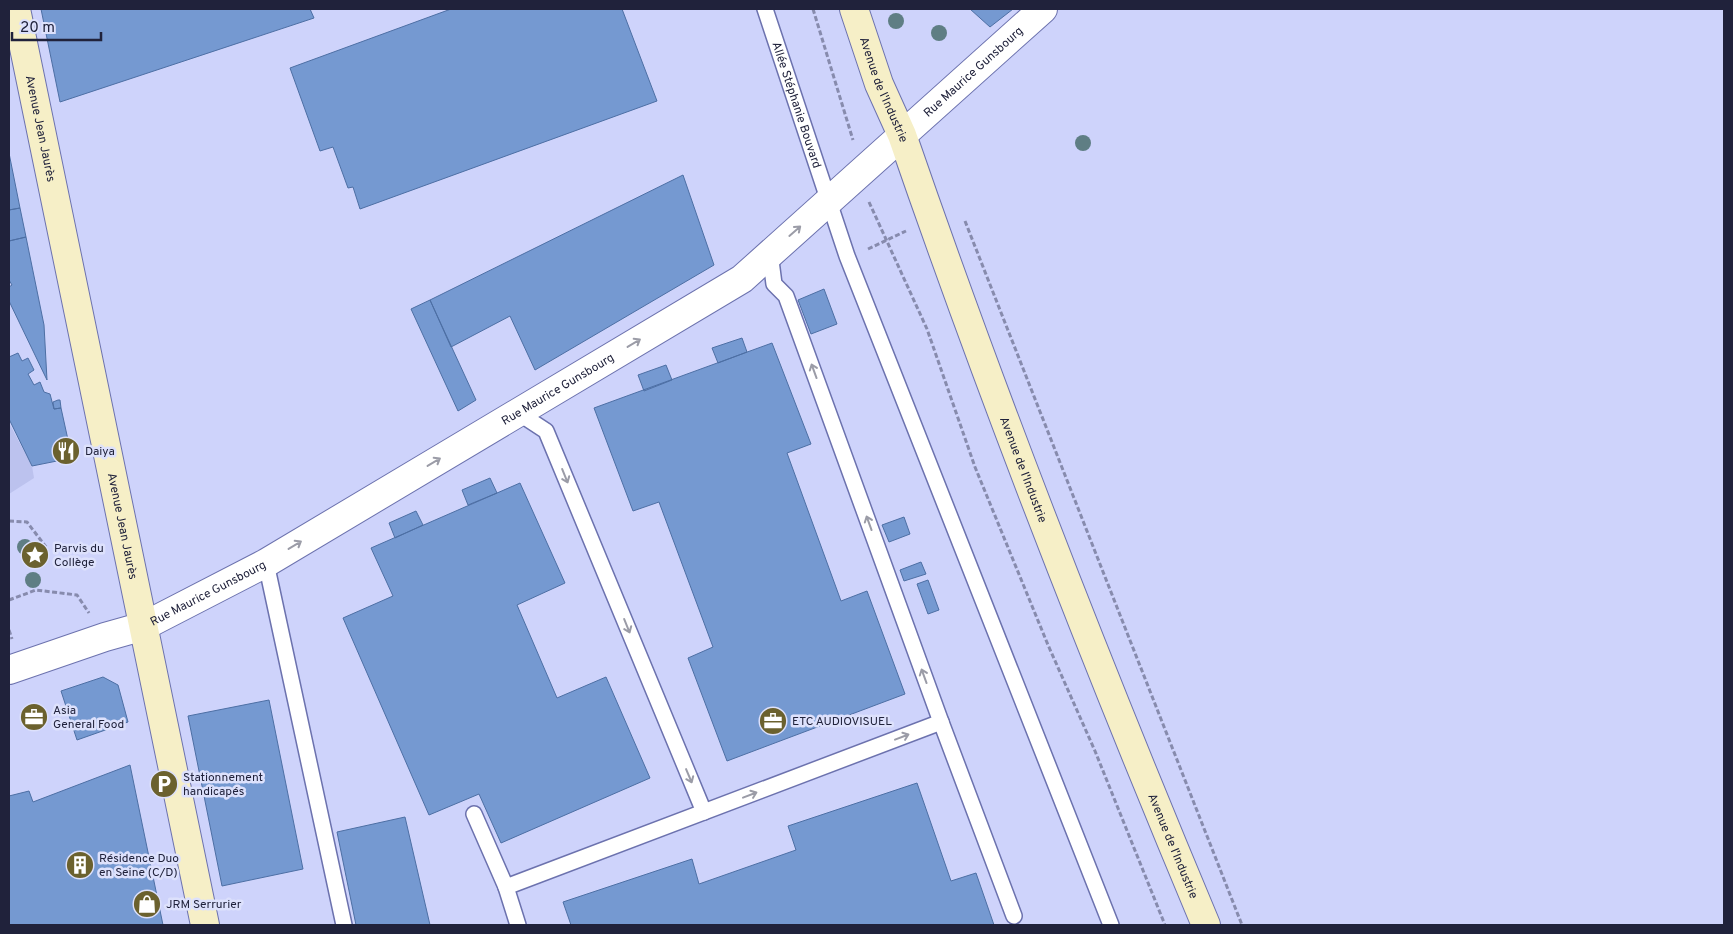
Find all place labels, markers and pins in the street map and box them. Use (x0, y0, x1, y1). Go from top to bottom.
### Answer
restaurant icon: Daiya (51, 436, 81, 466)
place label: Daiya (85, 444, 115, 460)
place icon: Parvis du Collège (20, 540, 50, 570)
place label: Parvis du Collège (54, 541, 104, 571)
office icon: Asia General Food (19, 702, 49, 732)
place label: Asia General Food (53, 703, 124, 733)
office icon: ETC AUDIOVISUEL (758, 706, 788, 736)
place label: ETC AUDIOVISUEL (792, 714, 892, 730)
parking icon: Stationnement handicapés (149, 769, 179, 799)
place label: Stationnement handicapés (183, 770, 263, 800)
building icon: Résidence Duo en Seine (C/D) (65, 850, 95, 880)
place label: Résidence Duo en Seine (C/D) (99, 851, 179, 881)
shop icon: JRM Serrurier (132, 889, 162, 919)
place label: JRM Serrurier (166, 897, 242, 913)

